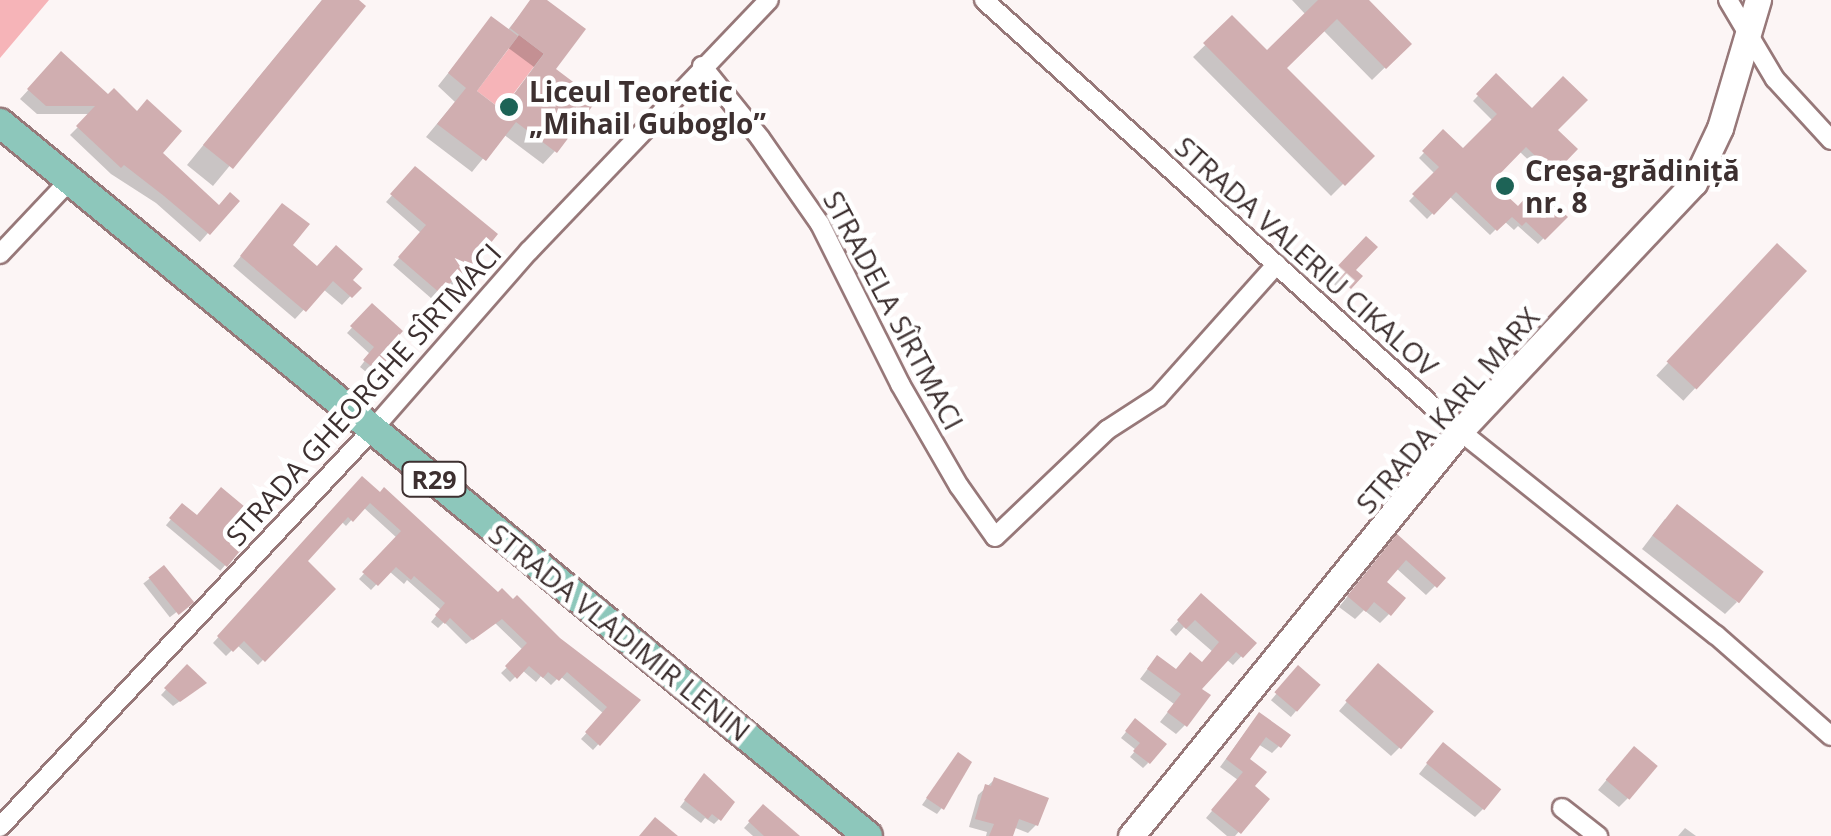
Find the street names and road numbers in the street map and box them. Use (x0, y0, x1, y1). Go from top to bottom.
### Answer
street label: STRADA VALERIU CIKALOV (1169, 129, 1445, 383)
street label: STRADELA SÎRTMACI (817, 185, 971, 435)
street label: STRADA GHEORGHE SÎRTMACI (218, 236, 508, 552)
street label: STRADA KARL MARX (1349, 300, 1545, 520)
road number: R29 (399, 459, 469, 499)
street label: STRADA VLADIMIR LENIN (483, 516, 757, 748)

